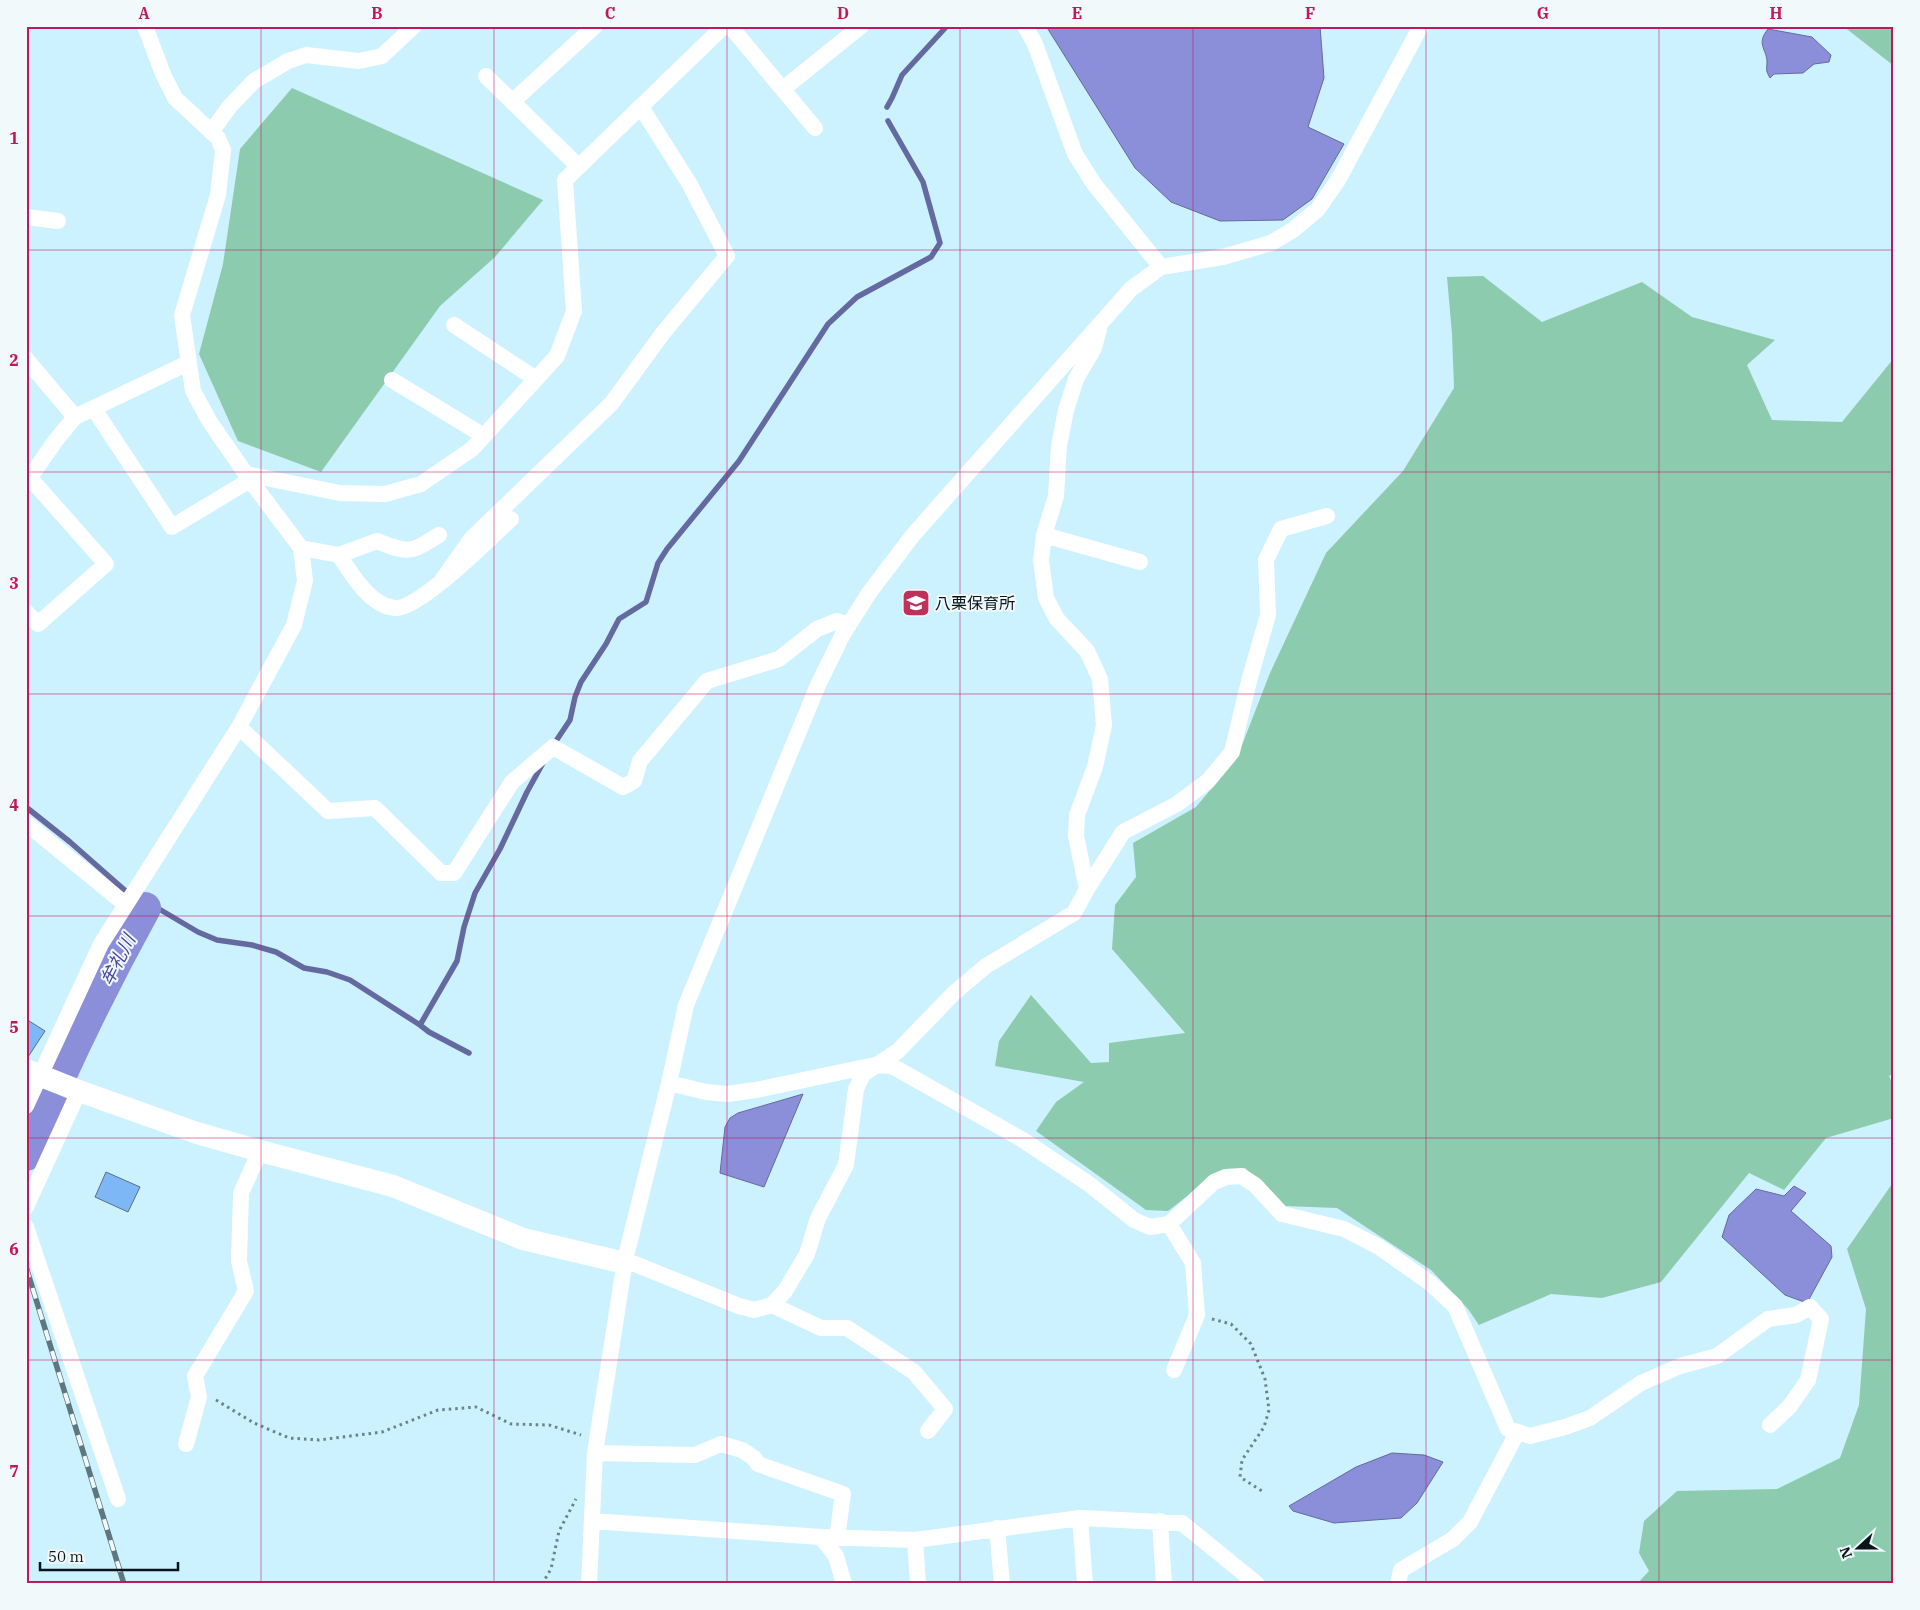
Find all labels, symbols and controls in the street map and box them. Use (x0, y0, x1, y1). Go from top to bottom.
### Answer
text: A (138, 3, 150, 23)
text: B (371, 3, 383, 23)
text: C (605, 3, 615, 23)
text: D (837, 3, 849, 23)
text: E (1072, 3, 1082, 23)
text: F (1305, 3, 1315, 23)
text: G (1537, 3, 1549, 23)
text: H (1770, 3, 1783, 23)
text: 1 (9, 128, 19, 148)
text: 2 (9, 350, 19, 370)
text: 3 (9, 573, 19, 593)
school or university icon: 八栗保育所 (901, 588, 931, 618)
place label: 八栗保育所 (935, 593, 1015, 613)
text: 4 (9, 795, 19, 815)
water label: 牟礼川 (95, 929, 141, 989)
text: 5 (9, 1017, 19, 1037)
text: 6 (9, 1239, 19, 1259)
text: 7 (9, 1461, 19, 1481)
north arrow (1832, 1522, 1882, 1572)
scale bar (40, 1540, 178, 1572)
text: N (1835, 1544, 1856, 1561)
text: 50 m (48, 1547, 84, 1566)

